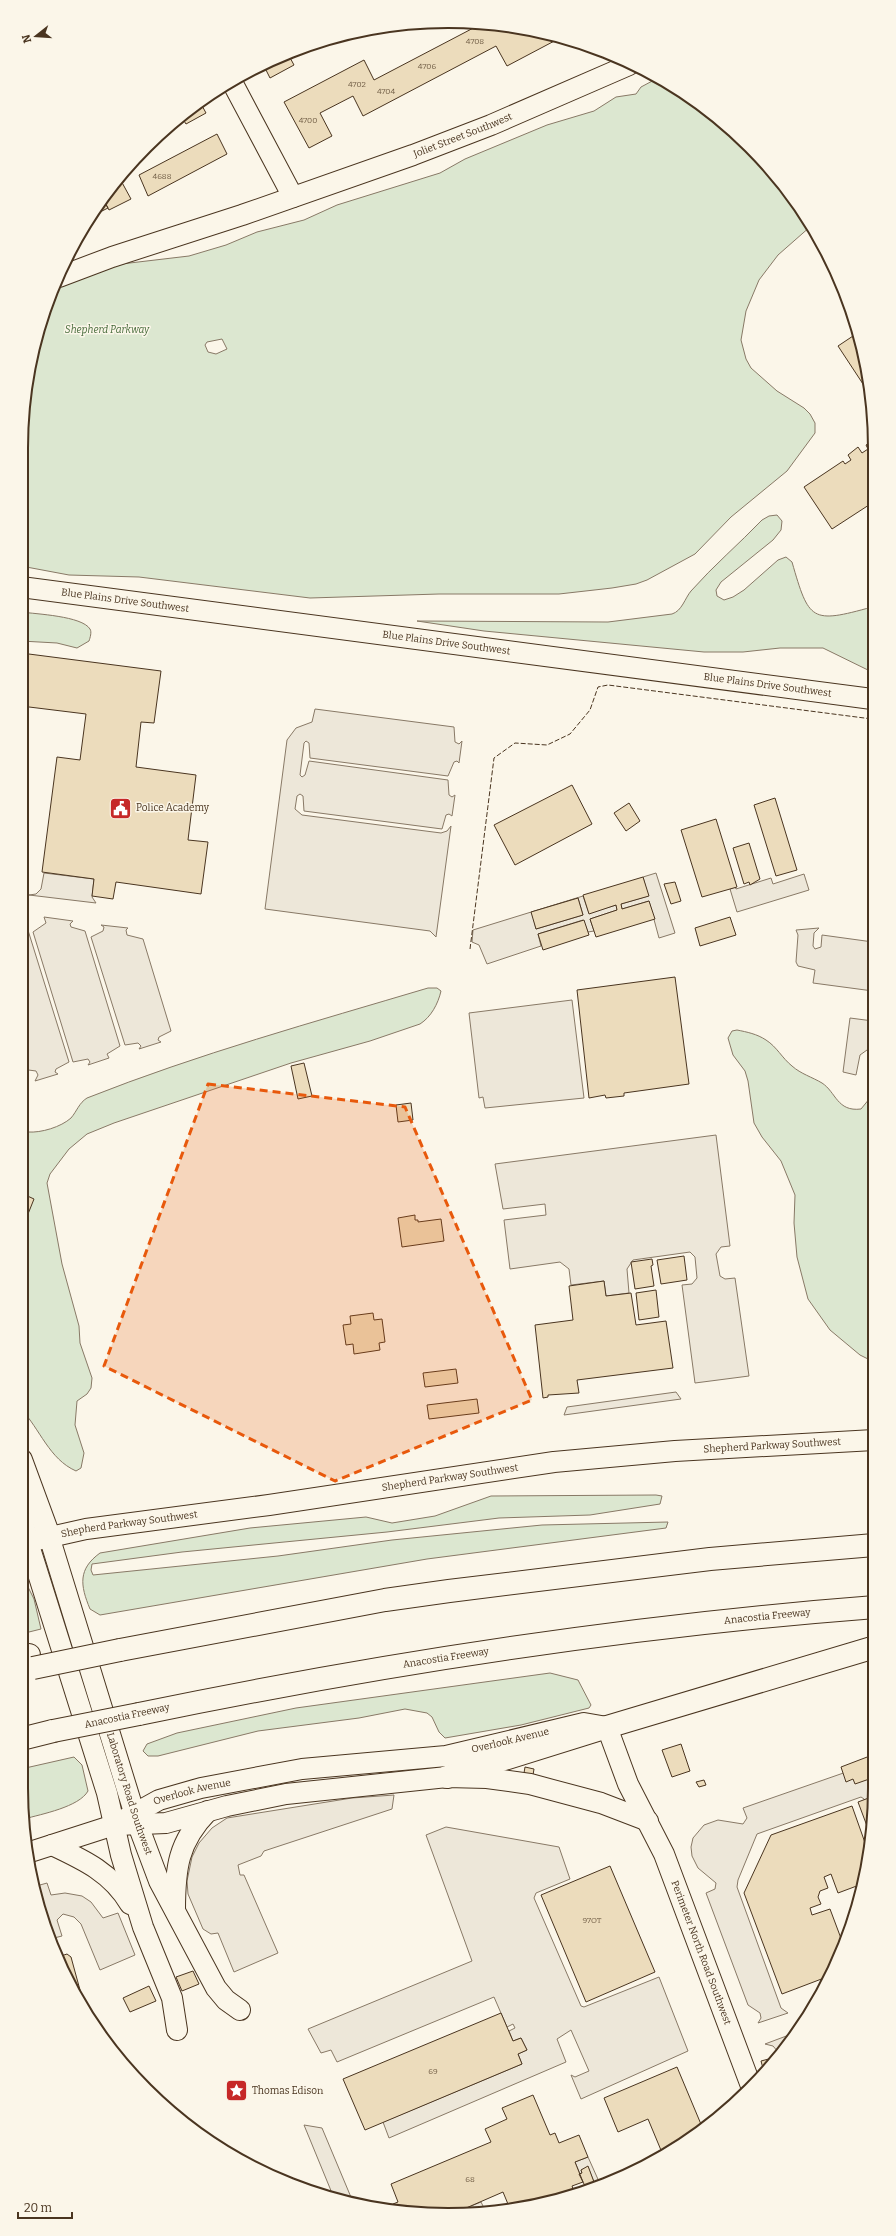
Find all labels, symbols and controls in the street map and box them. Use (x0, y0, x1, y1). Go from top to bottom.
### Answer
north arrow (16, 16, 56, 56)
text: N (19, 32, 34, 45)
house number: 4708 (466, 37, 484, 46)
house number: 4706 (418, 62, 436, 71)
house number: 4702 (348, 80, 366, 89)
house number: 4704 (377, 87, 395, 96)
street label: Joliet Street Southwest (411, 110, 514, 161)
house number: 4700 (299, 116, 317, 125)
house number: 4688 (153, 172, 172, 181)
park label: Shepherd Parkway (65, 324, 150, 336)
street label: Blue Plains Drive Southwest (60, 586, 190, 615)
street label: Blue Plains Drive Southwest (382, 629, 511, 657)
street label: Blue Plains Drive Southwest (703, 671, 833, 700)
public building icon: Police Academy (108, 795, 134, 821)
place label: Police Academy (136, 802, 210, 814)
street label: Shepherd Parkway Southwest (703, 1436, 842, 1455)
street label: Shepherd Parkway Southwest (381, 1461, 519, 1494)
street label: Shepherd Parkway Southwest (60, 1508, 199, 1540)
street label: Anacostia Freeway (723, 1606, 812, 1627)
street label: Anacostia Freeway (402, 1645, 490, 1671)
street label: Anacostia Freeway (83, 1701, 171, 1731)
street label: Overlook Avenue (470, 1726, 550, 1756)
street label: Laboratory Road Southwest (104, 1731, 155, 1857)
street label: Overlook Avenue (151, 1777, 232, 1808)
street label: Perimeter North Road Southwest (668, 1879, 734, 2027)
house number: 97OT (583, 1916, 602, 1925)
house number: 69 (428, 2067, 438, 2076)
place icon: Thomas Edison (223, 2078, 249, 2104)
place label: Thomas Edison (252, 2085, 324, 2097)
house number: 68 (465, 2175, 475, 2184)
scale bar (18, 2194, 72, 2220)
text: 20 m (24, 2201, 53, 2215)

